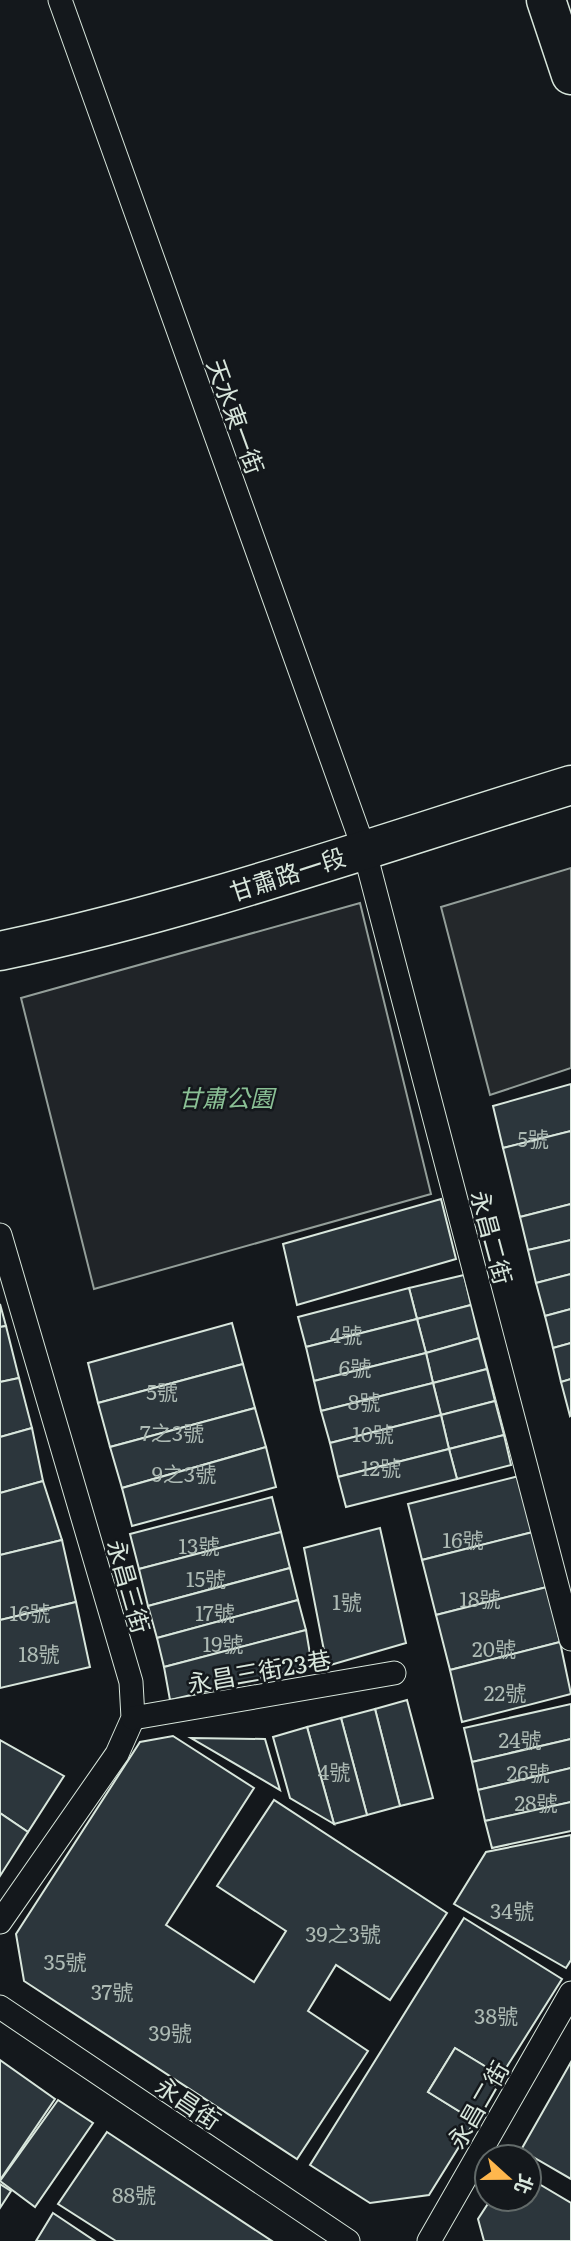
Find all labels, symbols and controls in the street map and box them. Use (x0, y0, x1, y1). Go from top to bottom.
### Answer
street label: 天水東一街 (200, 354, 274, 478)
street label: 甘肅路一段 (225, 838, 349, 908)
park label: 甘肅公園 (178, 1079, 277, 1114)
house number: 5號 (517, 1122, 549, 1153)
street label: 永昌二街 (464, 1186, 522, 1288)
house number: 4號 (330, 1318, 362, 1349)
house number: 6號 (339, 1351, 371, 1382)
house number: 5號 (146, 1375, 178, 1406)
house number: 8號 (348, 1385, 380, 1416)
house number: 7之3號 (140, 1416, 204, 1447)
house number: 10號 (352, 1417, 394, 1448)
house number: 12號 (361, 1451, 401, 1482)
house number: 9之3號 (152, 1457, 216, 1488)
house number: 16號 (443, 1523, 483, 1554)
house number: 13號 (179, 1529, 219, 1560)
street label: 永昌三街 (100, 1535, 160, 1637)
house number: 15號 (186, 1562, 226, 1593)
house number: 18號 (459, 1582, 501, 1613)
house number: 1號 (332, 1585, 362, 1616)
house number: 16號 (10, 1596, 50, 1627)
house number: 17號 (195, 1596, 235, 1627)
house number: 19號 (203, 1627, 243, 1658)
house number: 20號 (472, 1632, 516, 1663)
house number: 18號 (18, 1637, 60, 1668)
street label: 永昌三街23巷 (184, 1640, 334, 1700)
house number: 22號 (484, 1676, 526, 1707)
house number: 24號 (498, 1723, 542, 1754)
house number: 4號 (318, 1755, 350, 1786)
house number: 26號 (507, 1756, 549, 1787)
house number: 28號 (514, 1786, 558, 1817)
house number: 34號 (490, 1894, 534, 1925)
house number: 39之3號 (305, 1917, 381, 1948)
house number: 35號 (44, 1945, 86, 1976)
house number: 37號 (91, 1975, 133, 2006)
house number: 38號 (474, 1999, 518, 2030)
house number: 39號 (148, 2016, 192, 2047)
street label: 永昌二街 (438, 2054, 516, 2154)
street label: 永昌街 (149, 2067, 229, 2137)
north arrow (473, 2143, 543, 2213)
text: 北 (508, 2171, 541, 2198)
house number: 88號 (112, 2178, 156, 2209)

